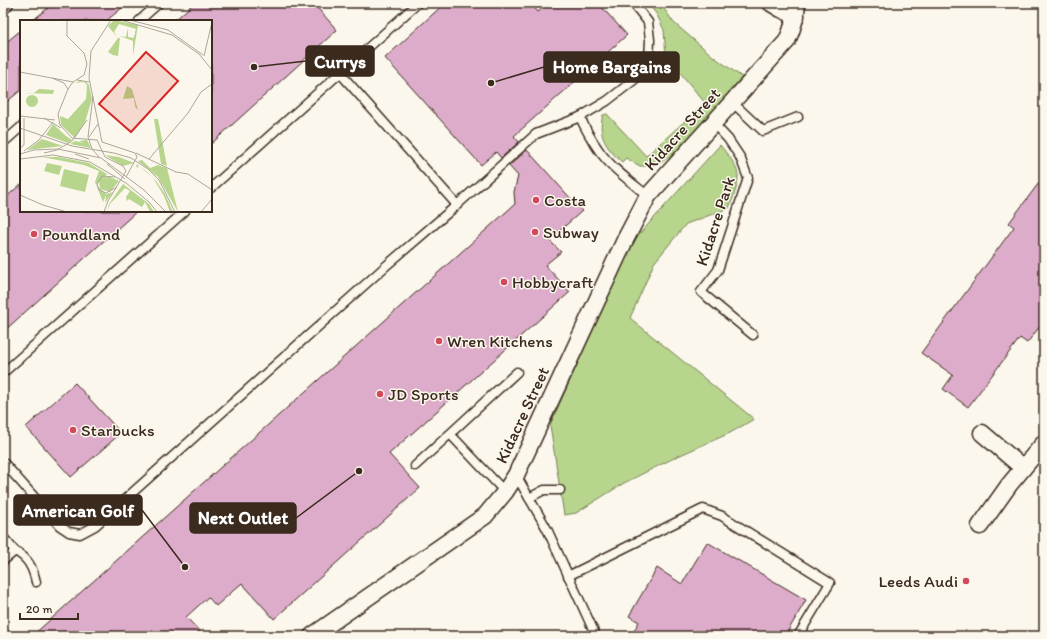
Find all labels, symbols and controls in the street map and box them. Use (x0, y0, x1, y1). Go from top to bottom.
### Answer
inset map (20, 20, 212, 212)
callout: Currys (306, 46, 374, 76)
text: Currys (314, 51, 366, 73)
callout: Home Bargains (544, 52, 679, 82)
text: Home Bargains (553, 56, 671, 78)
street label: Kidacre Street (640, 84, 724, 174)
street label: Kidacre Park (691, 173, 739, 268)
place label: Costa (544, 190, 586, 210)
marker: Costa (531, 195, 541, 205)
place label: Subway (543, 222, 599, 242)
place label: Poundland (42, 224, 120, 244)
marker: Subway (530, 227, 540, 237)
marker: Poundland (29, 229, 39, 239)
place label: Hobbycraft (512, 272, 593, 292)
marker: Hobbycraft (499, 277, 509, 287)
place label: Wren Kitchens (447, 331, 553, 351)
marker: Wren Kitchens (434, 336, 444, 346)
street label: Kidacre Street (491, 363, 553, 467)
place label: JD Sports (388, 384, 459, 404)
marker: JD Sports (375, 389, 385, 399)
place label: Starbucks (81, 420, 155, 440)
marker: Starbucks (68, 425, 78, 435)
callout: American Golf (14, 495, 142, 525)
text: American Golf (21, 500, 135, 522)
callout: Next Outlet (190, 503, 296, 533)
text: Next Outlet (198, 507, 289, 529)
place label: Leeds Audi (879, 571, 958, 591)
marker: Leeds Audi (961, 576, 971, 586)
scale bar (20, 595, 78, 621)
text: 20 m (26, 602, 53, 616)

